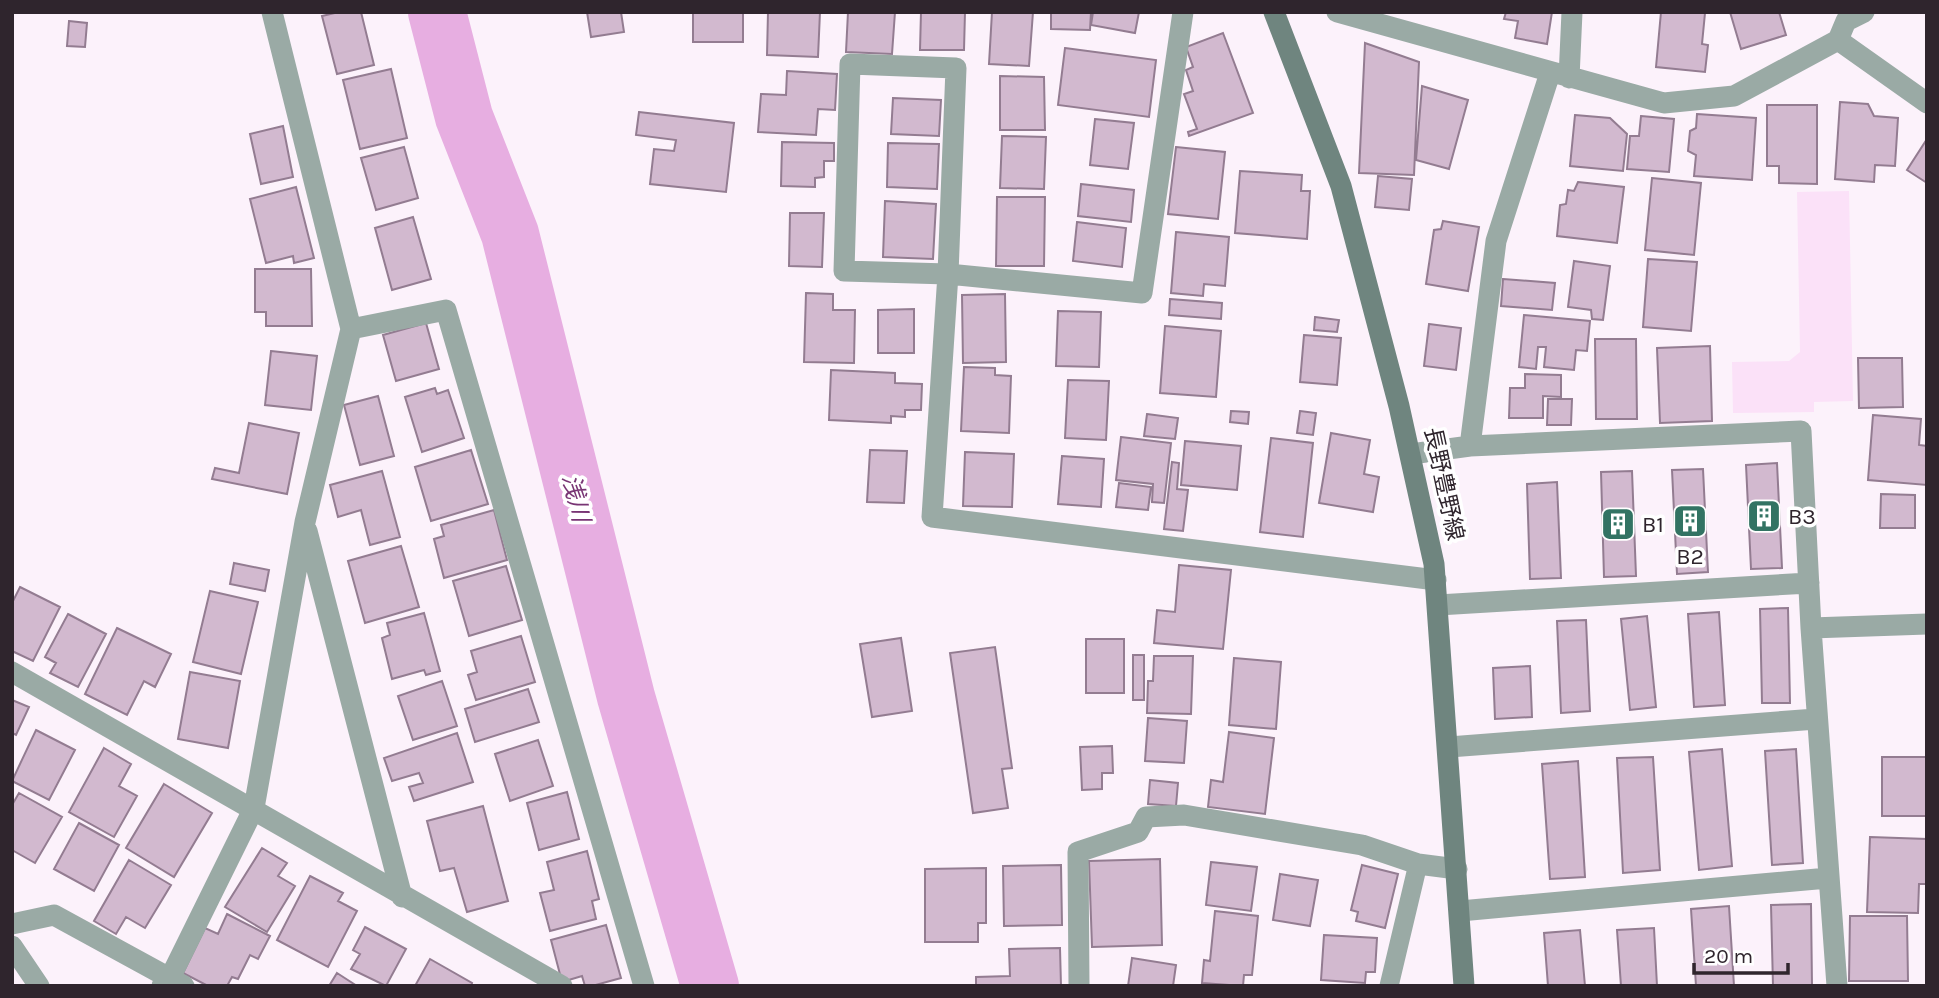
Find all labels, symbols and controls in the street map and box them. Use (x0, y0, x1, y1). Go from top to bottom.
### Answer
street label: 長野豊野線 (1419, 425, 1469, 543)
water label: 浅川 (557, 471, 596, 528)
building icon: B3 (1745, 497, 1783, 535)
building icon: B2 (1671, 502, 1709, 540)
place label: B3 (1788, 503, 1816, 530)
building icon: B1 (1599, 505, 1637, 543)
place label: B1 (1642, 511, 1664, 538)
place label: B2 (1676, 543, 1704, 570)
scale bar (1694, 932, 1788, 976)
text: 20 m (1704, 944, 1753, 968)

